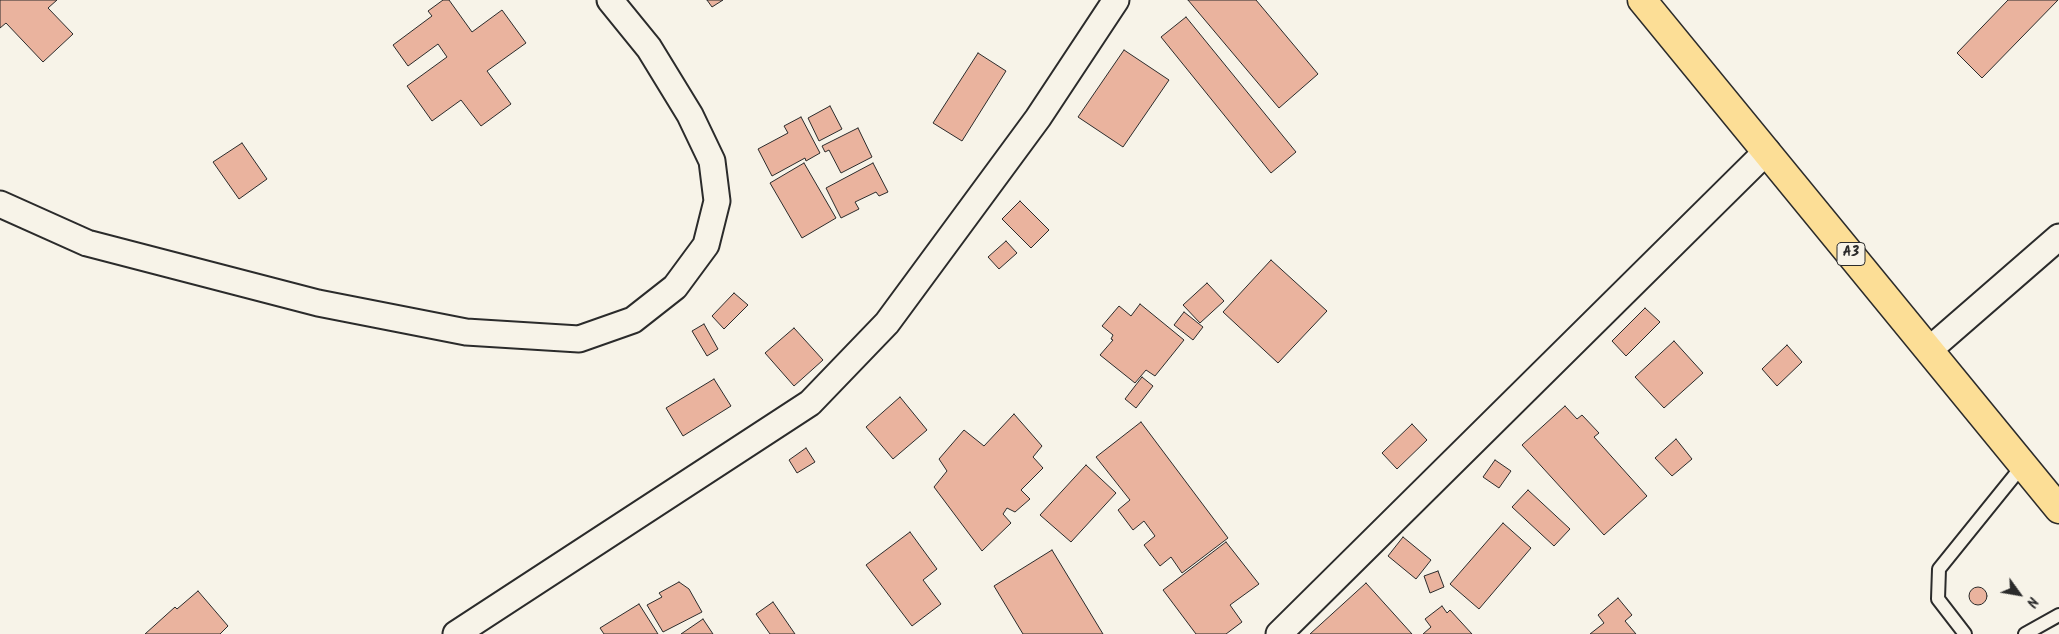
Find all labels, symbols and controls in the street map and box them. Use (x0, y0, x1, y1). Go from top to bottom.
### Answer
road number: A3 (1837, 242, 1865, 266)
north arrow (1994, 569, 2044, 619)
text: N (2020, 592, 2043, 612)

